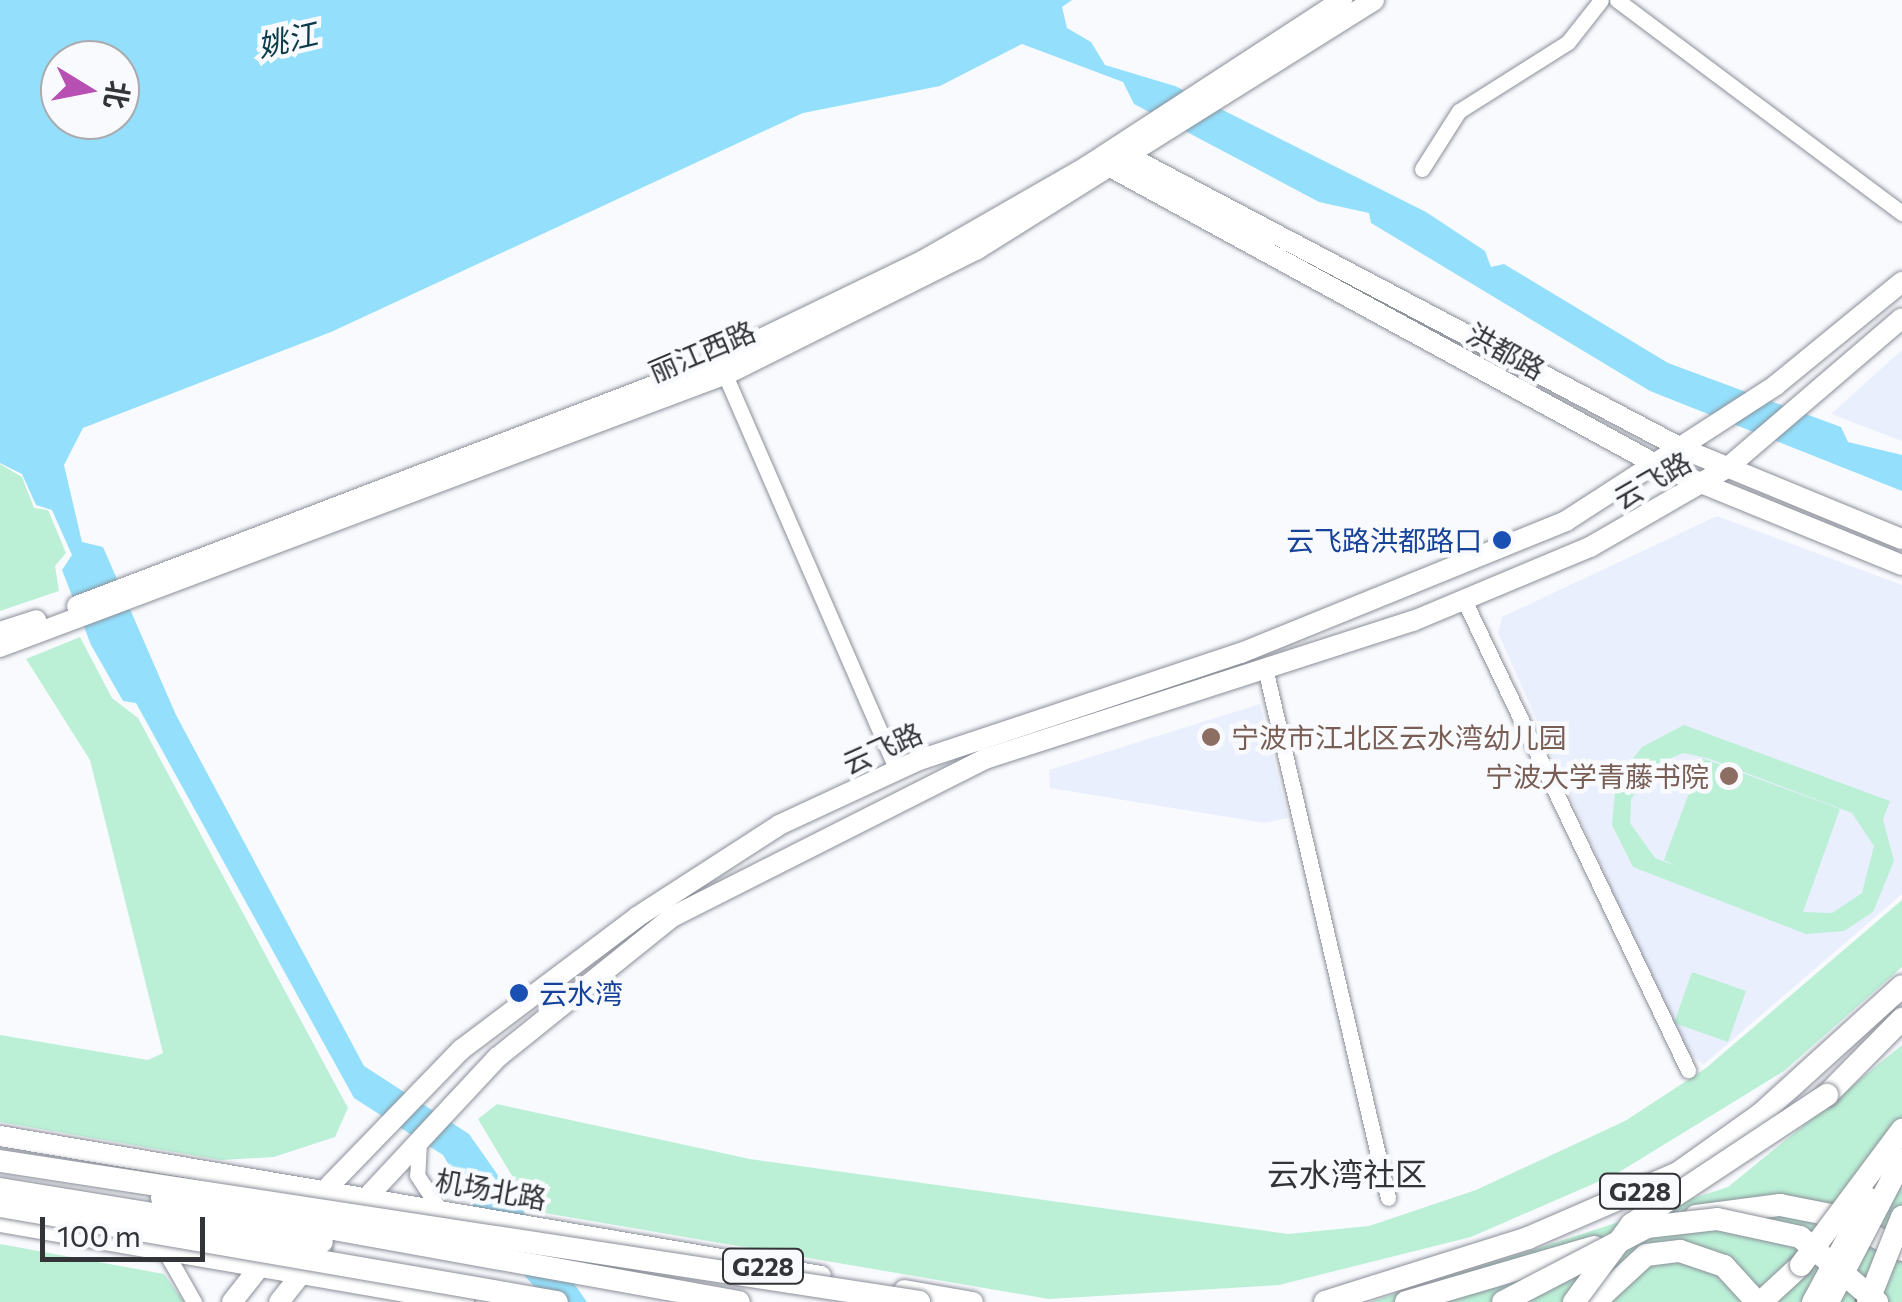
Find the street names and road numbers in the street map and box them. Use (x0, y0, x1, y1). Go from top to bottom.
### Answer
street label: 丽江西路 (644, 314, 760, 388)
street label: 洪都路 (1461, 316, 1551, 386)
street label: 云飞路 (1607, 444, 1697, 516)
street label: 云飞路 (837, 716, 927, 780)
street label: 机场北路 (433, 1163, 549, 1215)
road number: G228 (1598, 1171, 1682, 1211)
road number: G228 (720, 1246, 806, 1286)

